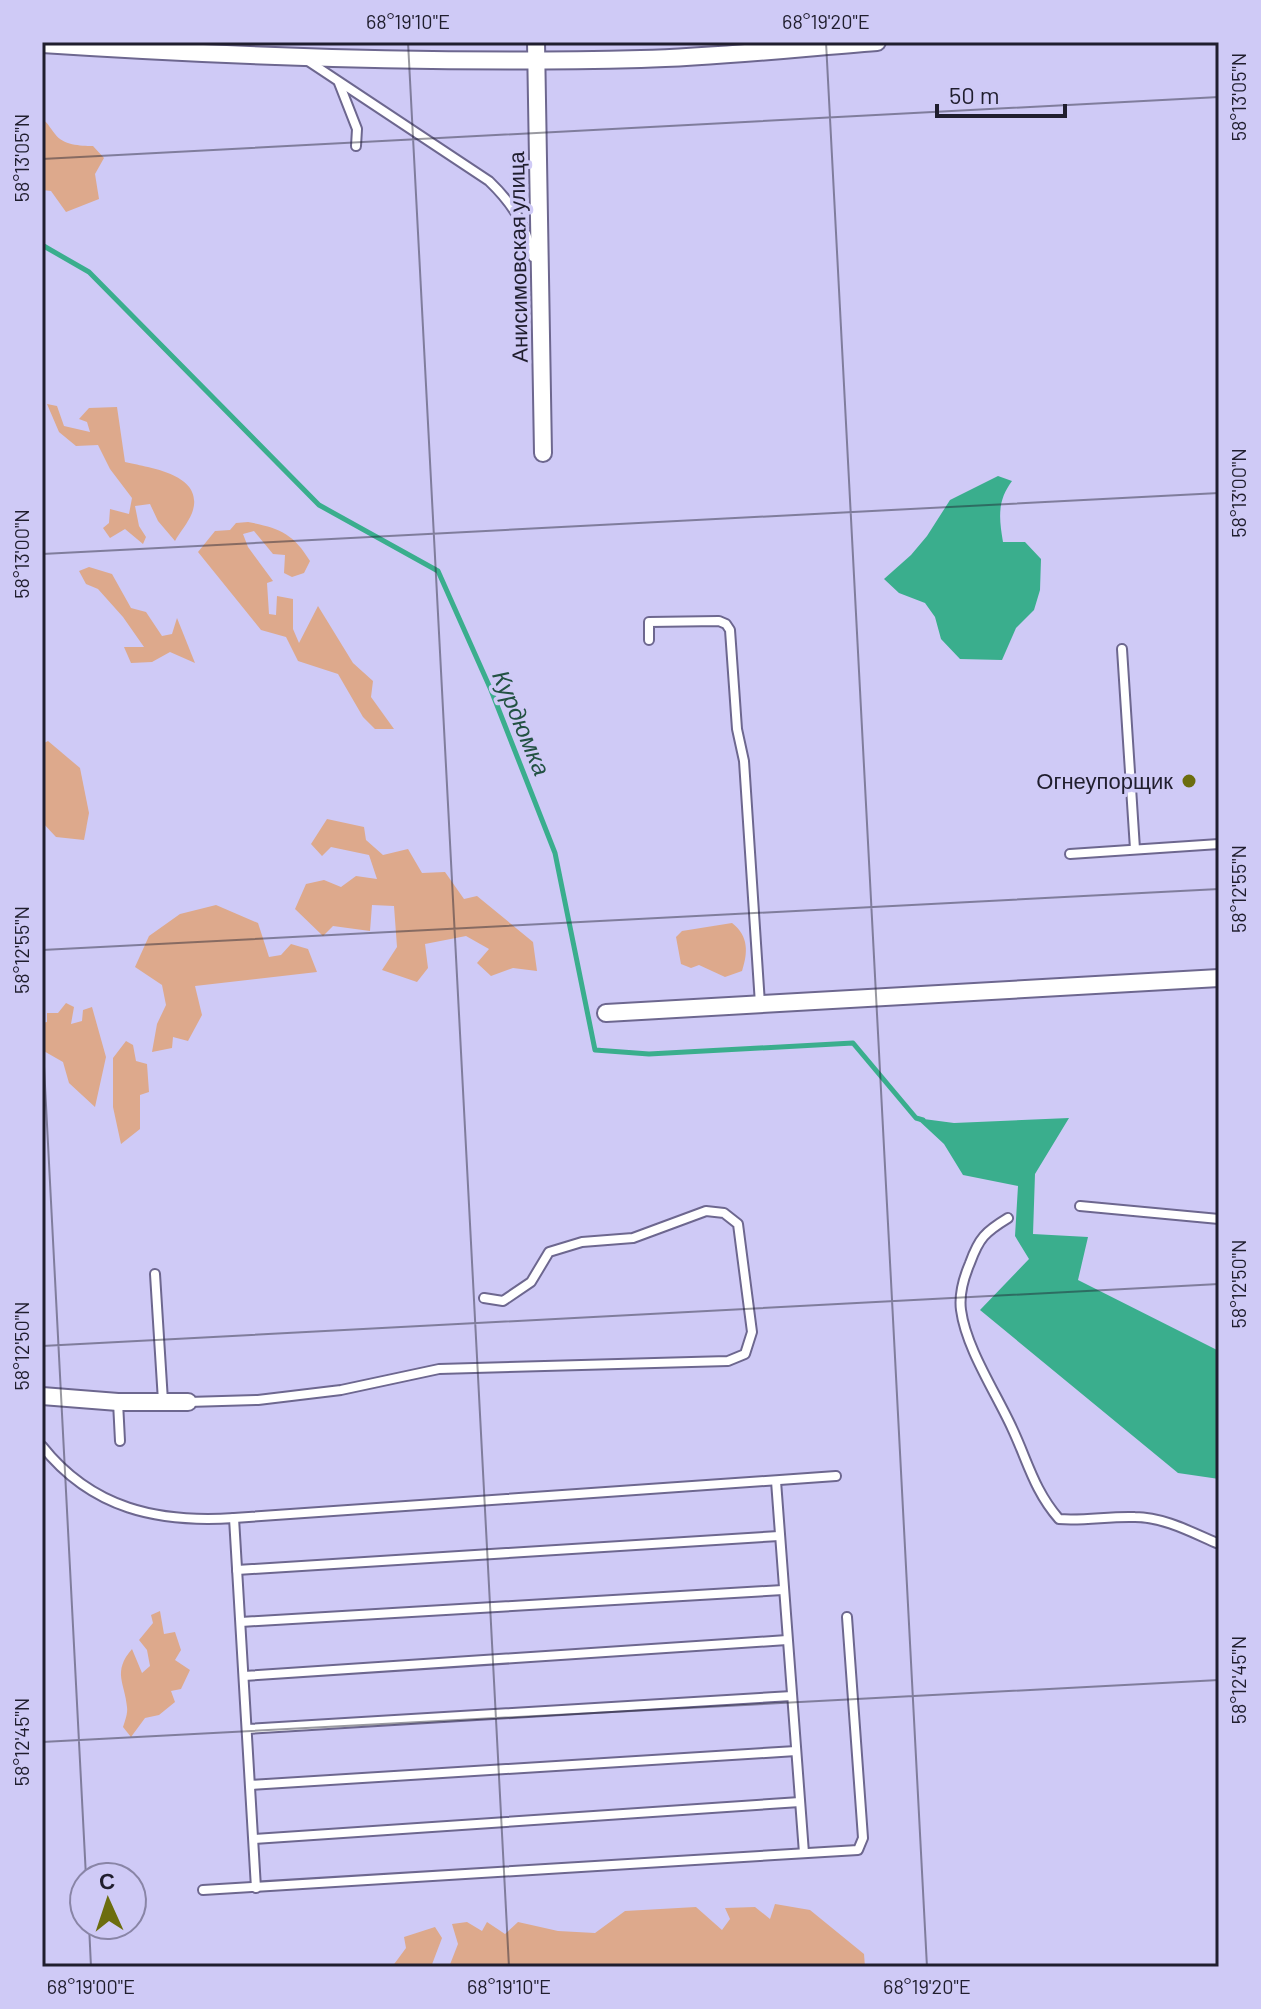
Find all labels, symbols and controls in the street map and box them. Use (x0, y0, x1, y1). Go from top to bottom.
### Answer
text: 68°19'10"E (366, 9, 450, 33)
text: 68°19'20"E (782, 9, 870, 33)
text: 58°13'05"N (1226, 53, 1250, 141)
scale bar (937, 68, 1065, 118)
text: 50 m (949, 80, 1000, 109)
text: 58°13'05"N (9, 114, 33, 202)
street label: Анисимовская улица (502, 150, 533, 363)
text: 58°13'00"N (1226, 448, 1250, 538)
text: 58°13'00"N (9, 509, 33, 599)
water label: Курдюмка (487, 665, 558, 779)
place label: Огнеупорщик (1036, 767, 1173, 794)
marker: Огнеупорщик (1180, 772, 1198, 790)
text: 58°12'55"N (1226, 845, 1250, 933)
text: 58°12'55"N (9, 906, 33, 994)
text: 58°12'50"N (1226, 1239, 1250, 1329)
text: 58°12'50"N (9, 1301, 33, 1391)
text: 58°12'45"N (1226, 1636, 1250, 1724)
text: 58°12'45"N (9, 1698, 33, 1786)
north arrow (68, 1861, 148, 1941)
text: С (98, 1867, 116, 1893)
text: 68°19'00"E (47, 1974, 135, 1998)
text: 68°19'10"E (467, 1974, 551, 1998)
text: 68°19'20"E (883, 1974, 971, 1998)

